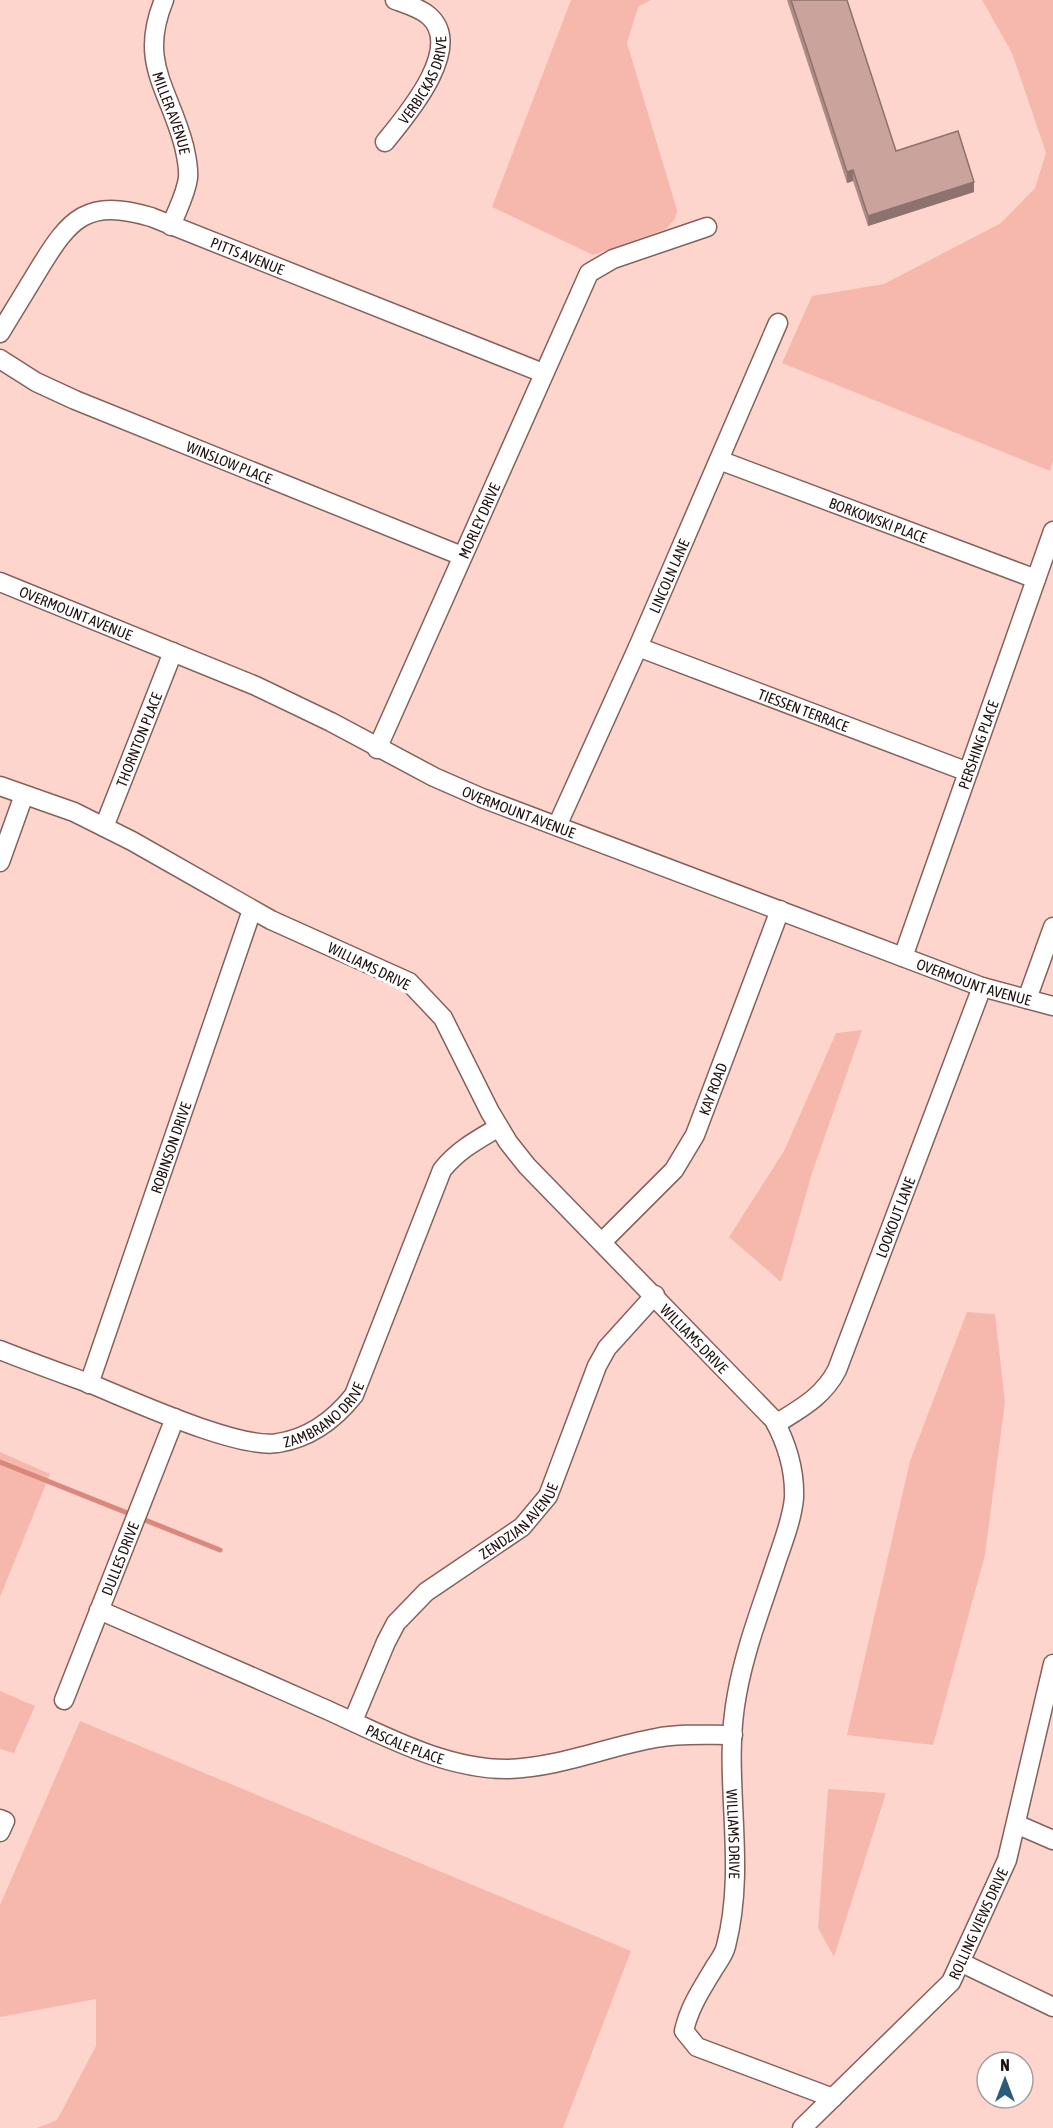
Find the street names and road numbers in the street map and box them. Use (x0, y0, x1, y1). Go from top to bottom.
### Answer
street label: VERBICKAS DRIVE (395, 35, 449, 127)
street label: MILLER AVENUE (150, 70, 194, 156)
street label: PITTS AVENUE (208, 233, 287, 278)
street label: WINSLOW PLACE (184, 437, 275, 487)
street label: MORLEY DRIVE (455, 480, 503, 561)
street label: BORKOWSKI PLACE (827, 494, 930, 546)
street label: LINCOLN LANE (645, 536, 692, 615)
street label: OVERMOUNT AVENUE (17, 582, 135, 644)
street label: TIESSEN TERRACE (756, 685, 852, 735)
street label: THORNTON PLACE (112, 689, 165, 789)
street label: PERSHING PLACE (954, 698, 1001, 791)
street label: OVERMOUNT AVENUE (460, 782, 578, 841)
street label: WILLIAMS DRIVE (325, 939, 413, 993)
street label: OVERMOUNT AVENUE (914, 955, 1034, 1009)
street label: KAY ROAD (695, 1060, 730, 1117)
street label: ROBINSON DRIVE (147, 1099, 194, 1195)
street label: LOOKOUT LANE (872, 1174, 918, 1260)
street label: WILLIAMS DRIVE (657, 1300, 732, 1377)
street label: ZAMBRANO DRIVE (282, 1379, 367, 1450)
street label: ZENDZIAN AVENUE (476, 1480, 561, 1562)
street label: DULLES DRIVE (98, 1519, 142, 1598)
street label: PASCALE PLACE (363, 1721, 446, 1767)
street label: WILLIAMS DRIVE (724, 1789, 744, 1879)
street label: ROLLING VIEWS DRIVE (945, 1864, 1011, 1982)

